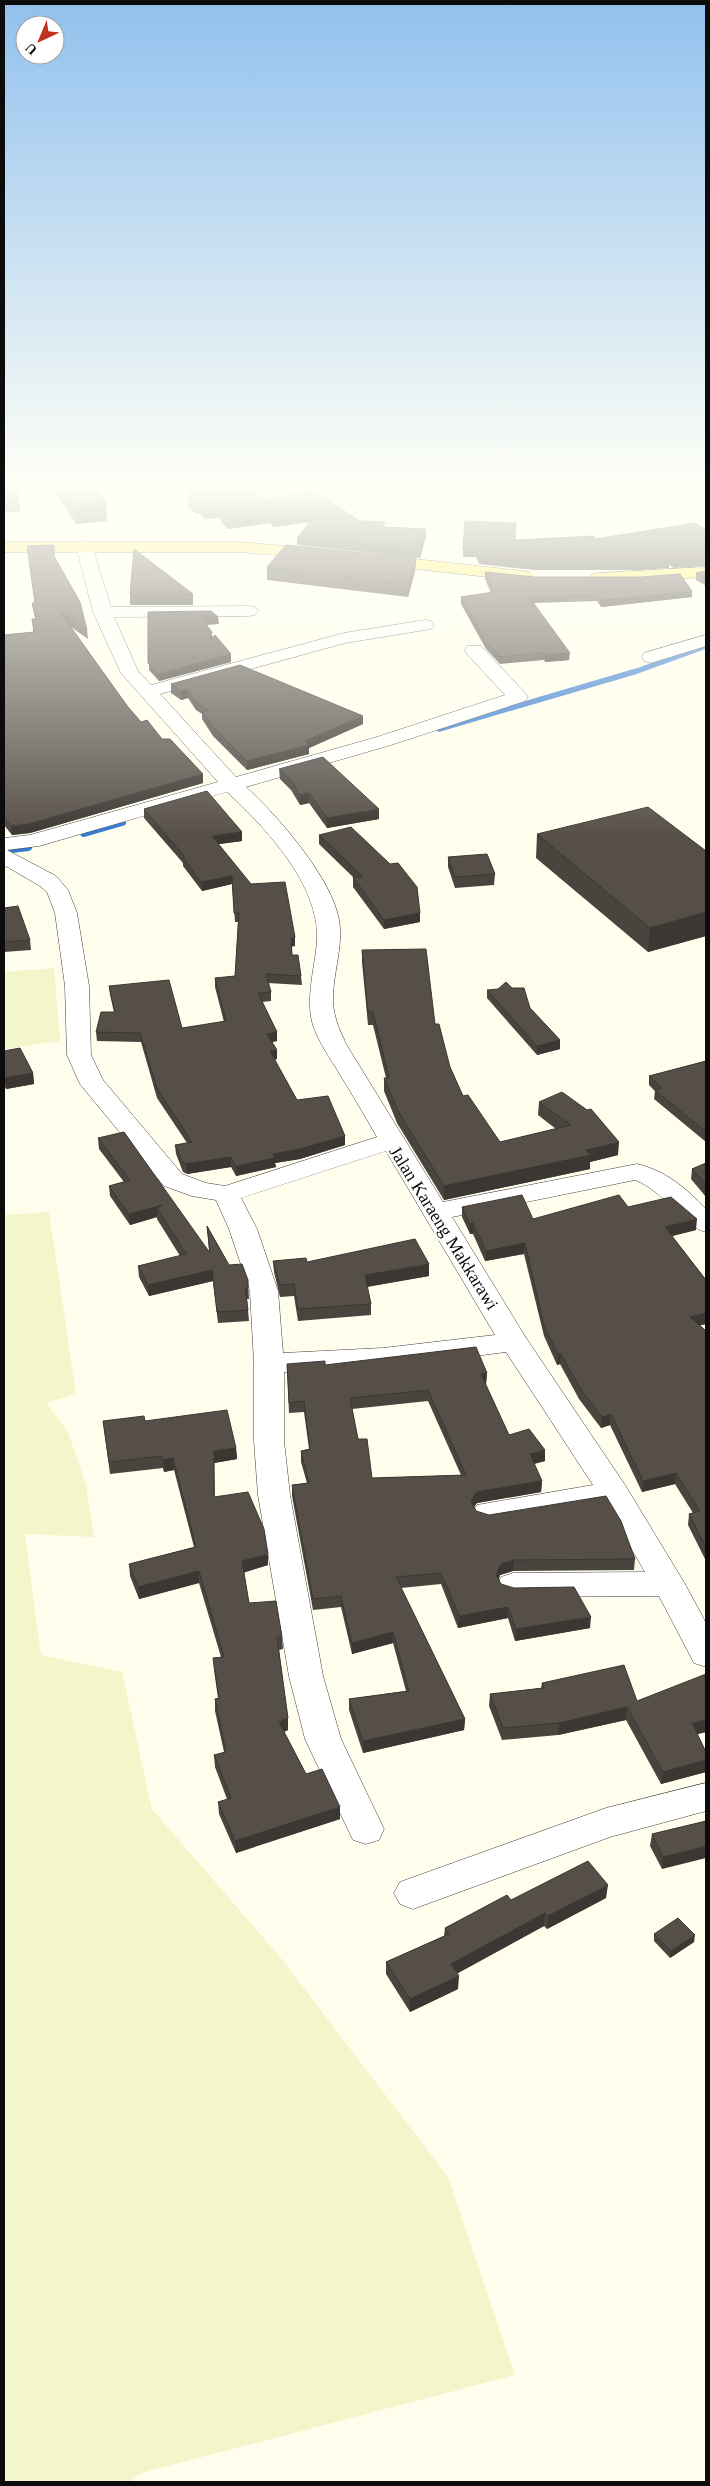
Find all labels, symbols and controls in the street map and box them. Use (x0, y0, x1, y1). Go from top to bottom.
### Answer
north arrow (15, 15, 65, 65)
text: U (22, 40, 40, 58)
street label: Jalan Karaeng Makkarawi (385, 1143, 503, 1313)

